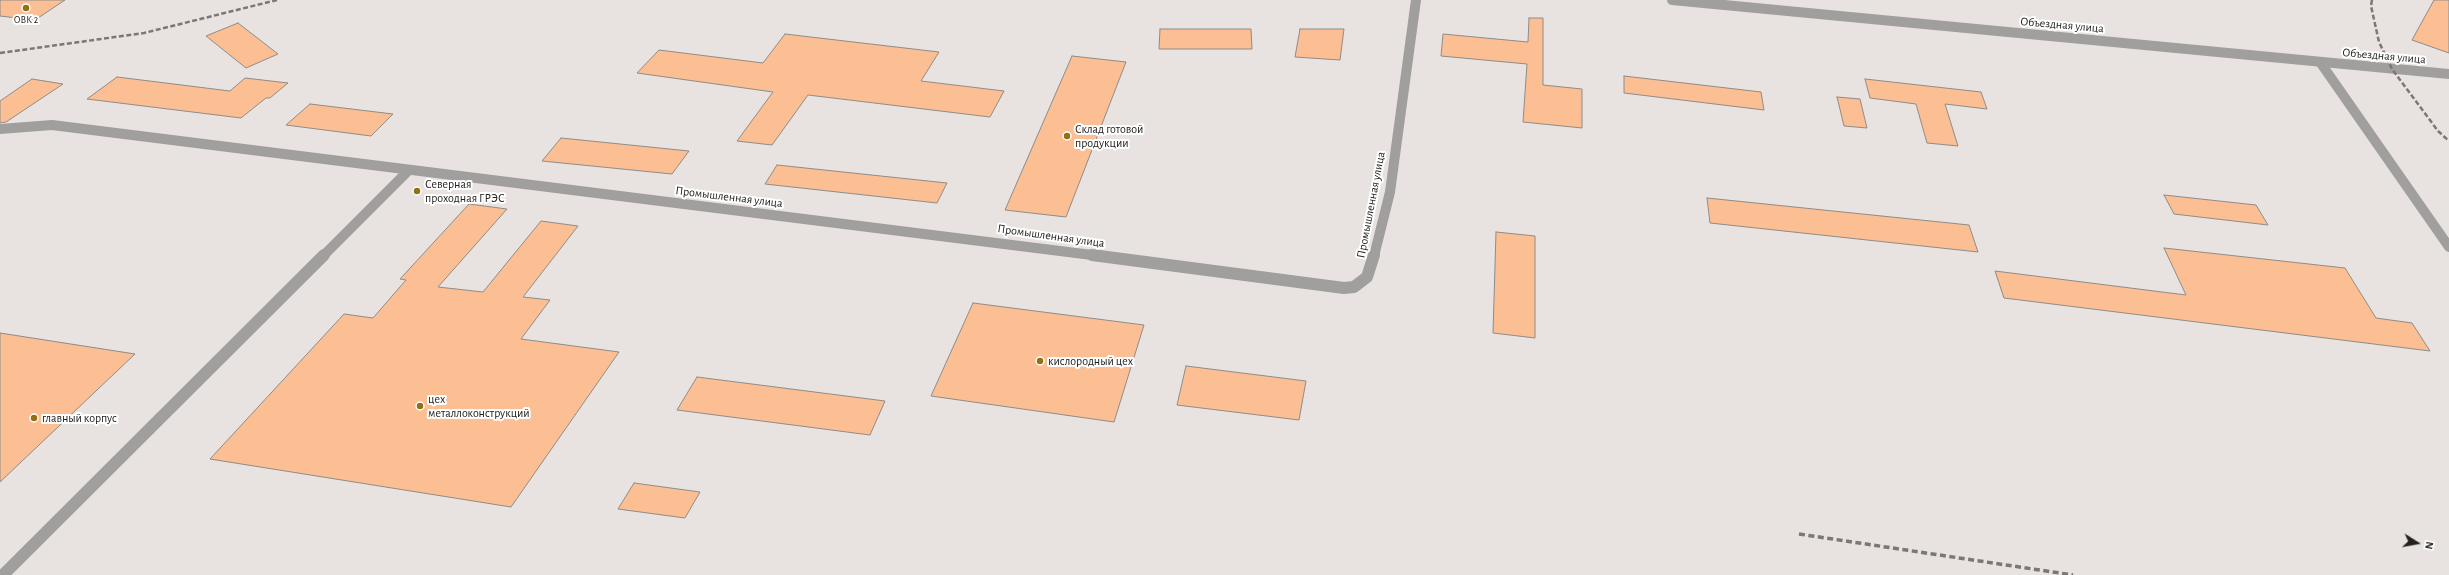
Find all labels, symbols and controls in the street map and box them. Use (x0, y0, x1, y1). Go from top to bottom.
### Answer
marker: ОВК 2 (21, 3, 31, 13)
place label: ОВК 2 (14, 14, 38, 26)
street label: Объездная улица (2020, 14, 2104, 36)
street label: Объездная улица (2342, 45, 2426, 67)
place label: Склад готовой продукции (1075, 122, 1143, 150)
marker: Склад готовой продукции (1062, 131, 1072, 141)
street label: Промышленная улица (1354, 151, 1388, 259)
place label: Северная проходная ГРЭС (425, 177, 505, 205)
street label: Промышленная улица (674, 183, 784, 211)
marker: Северная проходная ГРЭС (412, 186, 422, 196)
street label: Промышленная улица (996, 221, 1106, 251)
place label: кислородный цех (1048, 354, 1133, 368)
marker: кислородный цех (1035, 356, 1045, 366)
place label: цех металлоконструкций (428, 392, 530, 420)
marker: цех металлоконструкций (415, 401, 425, 411)
place label: главный корпус (42, 411, 117, 425)
marker: главный корпус (29, 413, 39, 423)
north arrow (2397, 523, 2437, 563)
text: N (2423, 541, 2435, 550)

